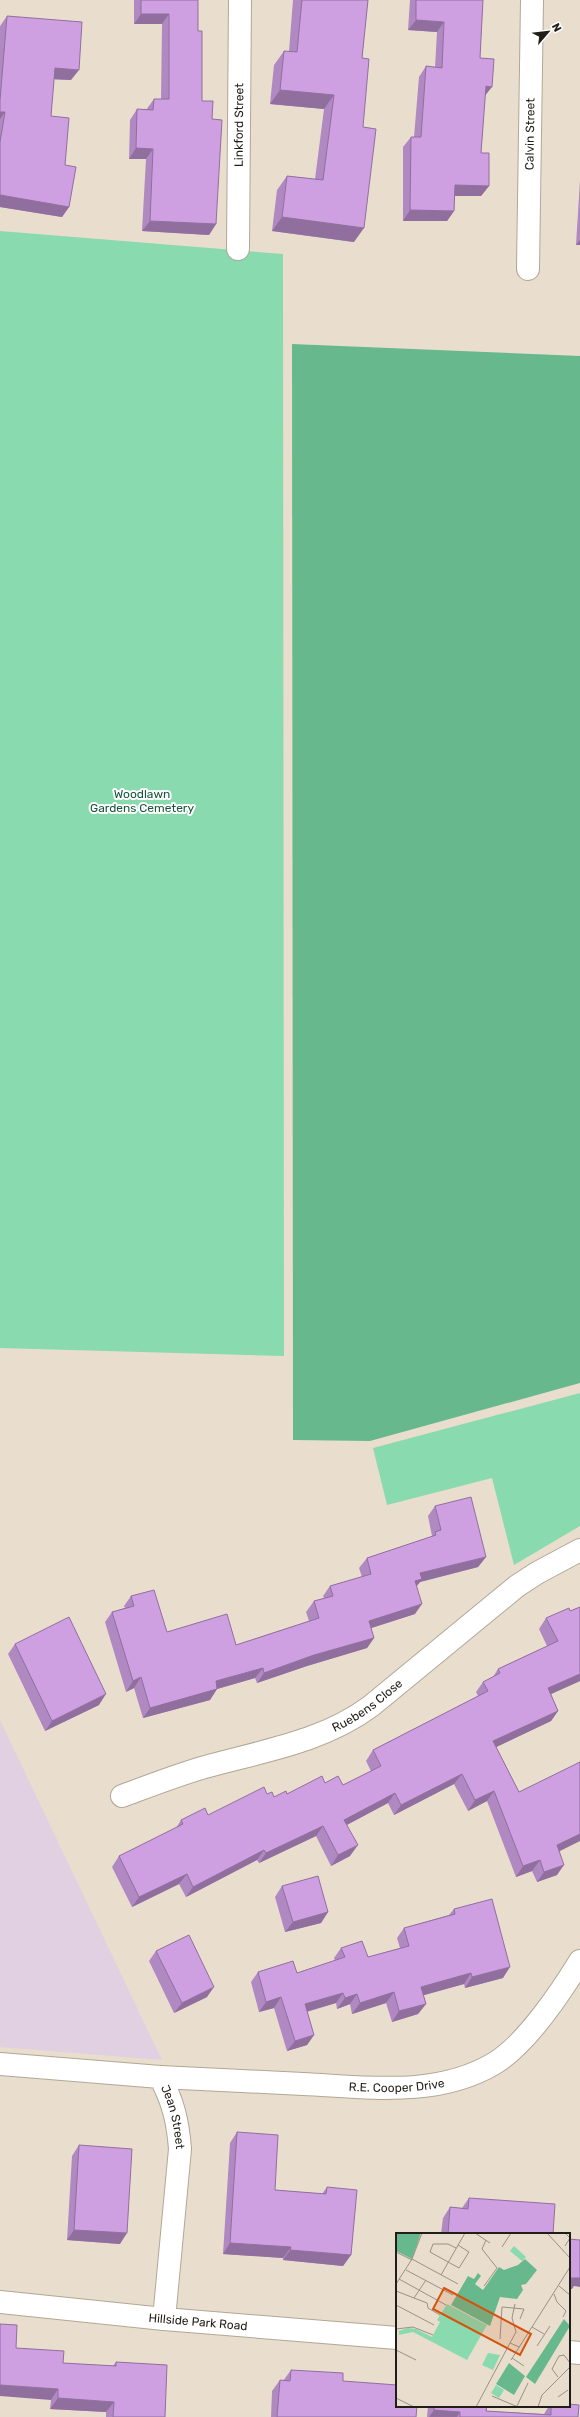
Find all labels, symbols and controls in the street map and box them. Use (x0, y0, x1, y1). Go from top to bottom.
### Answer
north arrow (528, 12, 568, 52)
text: N (549, 21, 564, 34)
street label: Linkford Street (232, 83, 246, 167)
street label: Calvin Street (522, 98, 538, 170)
park label: Woodlawn Gardens Cemetery (90, 787, 194, 815)
street label: Ruebens Close (330, 1676, 405, 1735)
street label: R.E. Cooper Drive (348, 2076, 446, 2095)
street label: Jean Street (158, 2083, 187, 2150)
inset map (396, 2233, 570, 2407)
street label: Hillside Park Road (148, 2311, 248, 2333)

